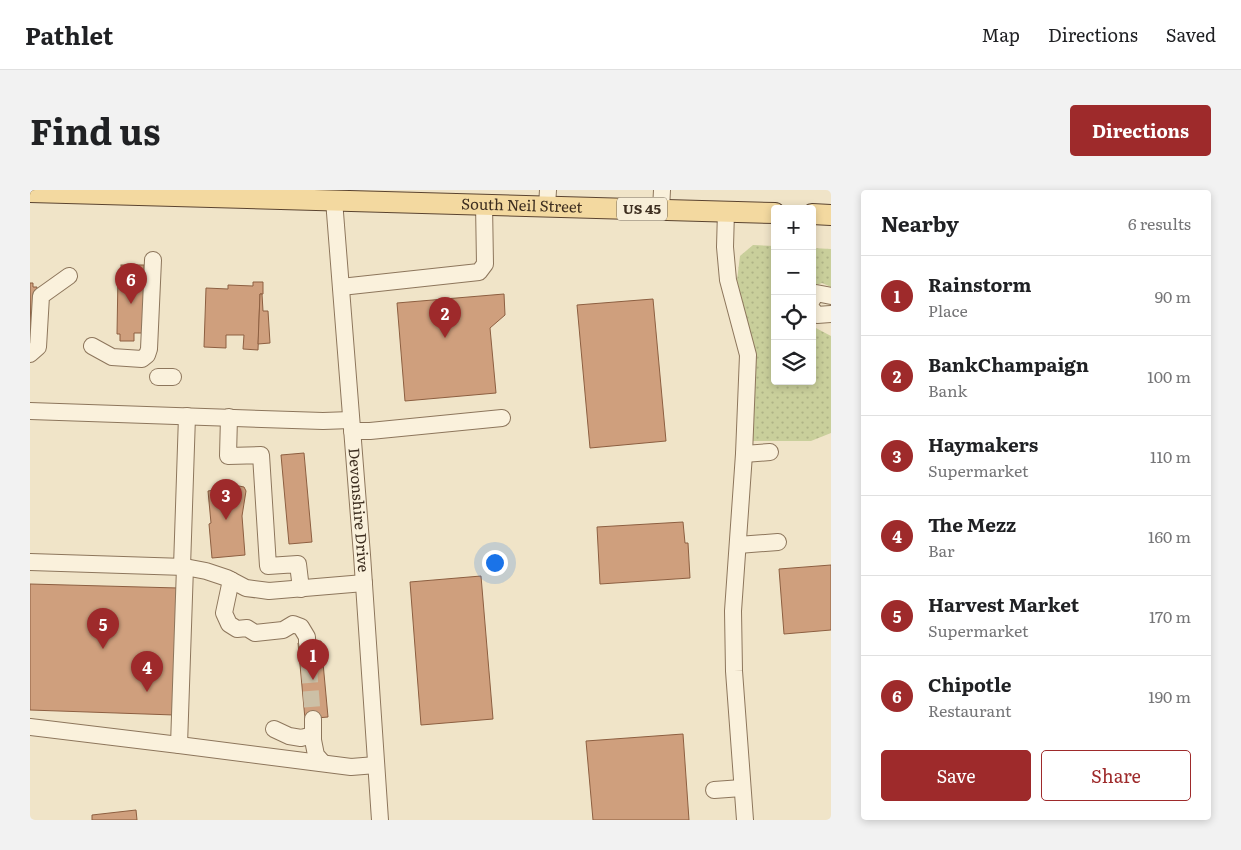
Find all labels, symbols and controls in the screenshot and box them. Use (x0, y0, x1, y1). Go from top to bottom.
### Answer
text: Pathlet (25, 17, 113, 52)
text: Map (982, 21, 1020, 48)
text: Directions (1048, 21, 1138, 48)
text: Saved (1166, 21, 1216, 48)
text: Find us (30, 104, 160, 156)
button: Directions (1070, 105, 1211, 156)
street label: South Neil Street (461, 191, 583, 218)
road number: US 45 (617, 198, 667, 220)
map controls (771, 205, 816, 385)
button: + (771, 205, 816, 250)
text: Nearby (881, 207, 959, 238)
text: 6 results (1128, 211, 1191, 235)
button: − (771, 250, 816, 295)
pin: 6 (115, 263, 147, 304)
text: Rainstorm (928, 270, 1031, 298)
text: 1 (894, 284, 900, 308)
text: 90 m (1155, 284, 1191, 308)
button: locate (771, 295, 816, 340)
pin: 2 (429, 297, 461, 338)
text: Place (928, 298, 968, 322)
button: layers (771, 340, 816, 385)
text: BankChampaign (928, 350, 1089, 378)
text: 2 (893, 364, 901, 388)
text: 100 m (1147, 364, 1191, 388)
text: Bank (928, 378, 967, 402)
text: Haymakers (928, 430, 1038, 458)
text: 3 (893, 444, 901, 468)
text: 110 m (1150, 444, 1191, 468)
street label: Devonshire Drive (344, 447, 376, 573)
text: Supermarket (928, 458, 1028, 482)
pin: 3 (210, 479, 242, 520)
text: The Mezz (928, 510, 1016, 538)
text: 4 (892, 524, 902, 548)
text: 160 m (1148, 524, 1191, 548)
text: Bar (928, 538, 955, 562)
your location (482, 550, 508, 576)
text: Harvest Market (928, 590, 1079, 618)
text: 5 (893, 604, 901, 628)
text: 170 m (1149, 604, 1191, 628)
pin: 5 (87, 608, 119, 649)
text: Supermarket (928, 618, 1028, 642)
pin: 1 (297, 639, 329, 680)
pin: 4 (131, 651, 163, 692)
text: Chipotle (928, 670, 1011, 698)
text: 6 (892, 684, 902, 708)
text: 190 m (1148, 684, 1191, 708)
text: Restaurant (928, 698, 1012, 722)
button: Save (881, 750, 1031, 801)
button: Share (1041, 750, 1191, 801)

